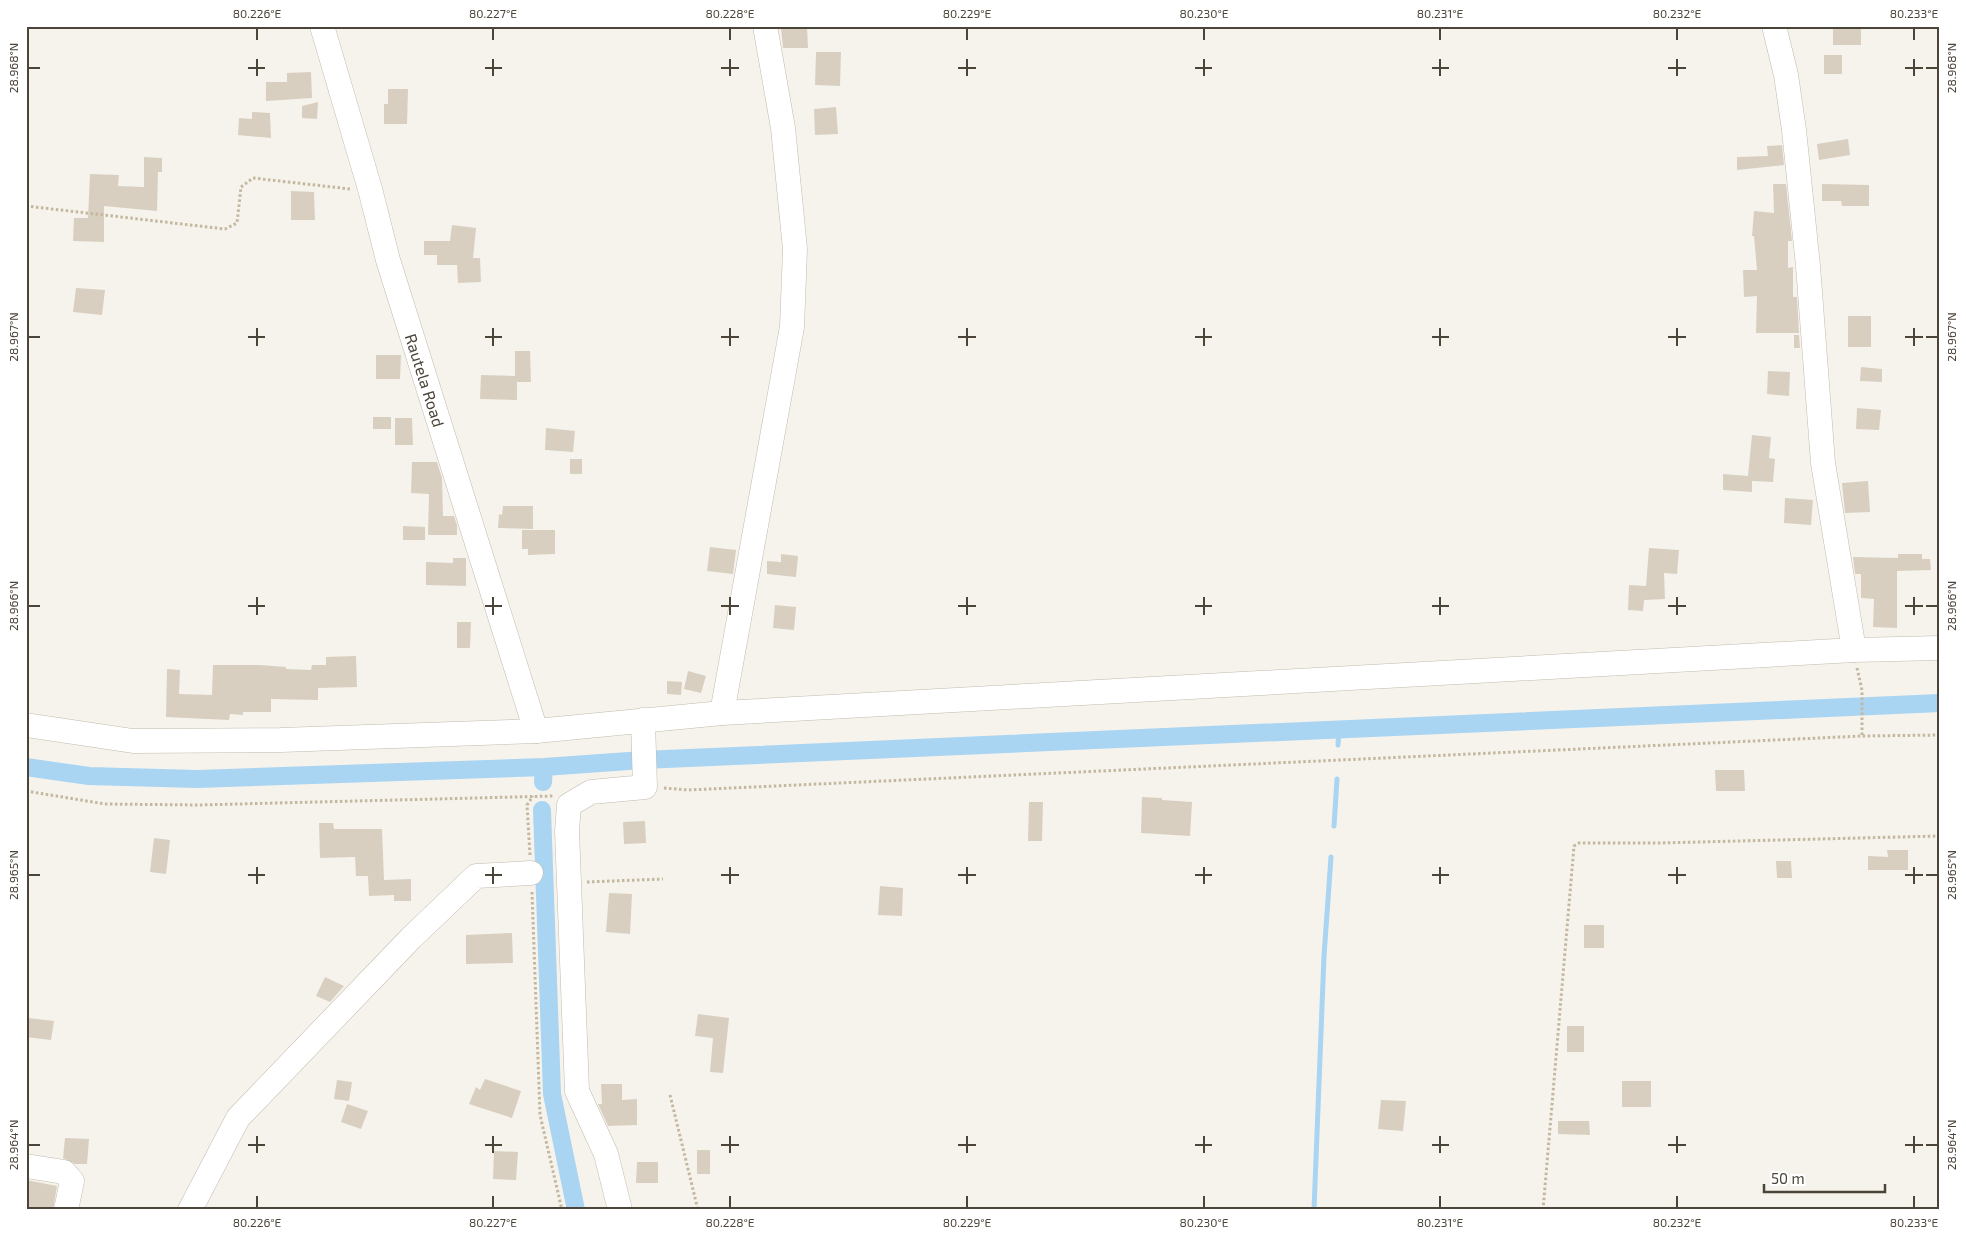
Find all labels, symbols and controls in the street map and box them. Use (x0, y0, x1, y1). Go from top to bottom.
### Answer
text: 80.226°E (233, 6, 282, 20)
text: 80.227°E (469, 6, 517, 20)
text: 80.228°E (705, 6, 755, 20)
text: 80.229°E (943, 6, 992, 20)
text: 80.230°E (1180, 6, 1229, 20)
text: 80.231°E (1417, 6, 1464, 20)
text: 80.232°E (1653, 6, 1702, 20)
text: 80.233°E (1890, 6, 1938, 20)
text: 28.968°N (6, 43, 20, 93)
text: 28.968°N (1944, 43, 1958, 93)
text: 28.967°N (6, 312, 20, 362)
text: 28.967°N (1944, 312, 1958, 362)
street label: Rautela Road (402, 331, 449, 429)
text: 28.966°N (6, 581, 20, 631)
text: 28.966°N (1944, 581, 1958, 631)
text: 28.965°N (6, 850, 20, 900)
text: 28.965°N (1944, 850, 1958, 900)
text: 28.964°N (6, 1120, 20, 1170)
text: 28.964°N (1944, 1120, 1958, 1170)
scale bar (1764, 1161, 1885, 1193)
text: 50 m (1771, 1169, 1805, 1187)
text: 80.226°E (233, 1215, 282, 1229)
text: 80.227°E (469, 1215, 517, 1229)
text: 80.228°E (705, 1215, 755, 1229)
text: 80.229°E (943, 1215, 992, 1229)
text: 80.230°E (1180, 1215, 1229, 1229)
text: 80.231°E (1417, 1215, 1464, 1229)
text: 80.232°E (1653, 1215, 1702, 1229)
text: 80.233°E (1890, 1215, 1938, 1229)

